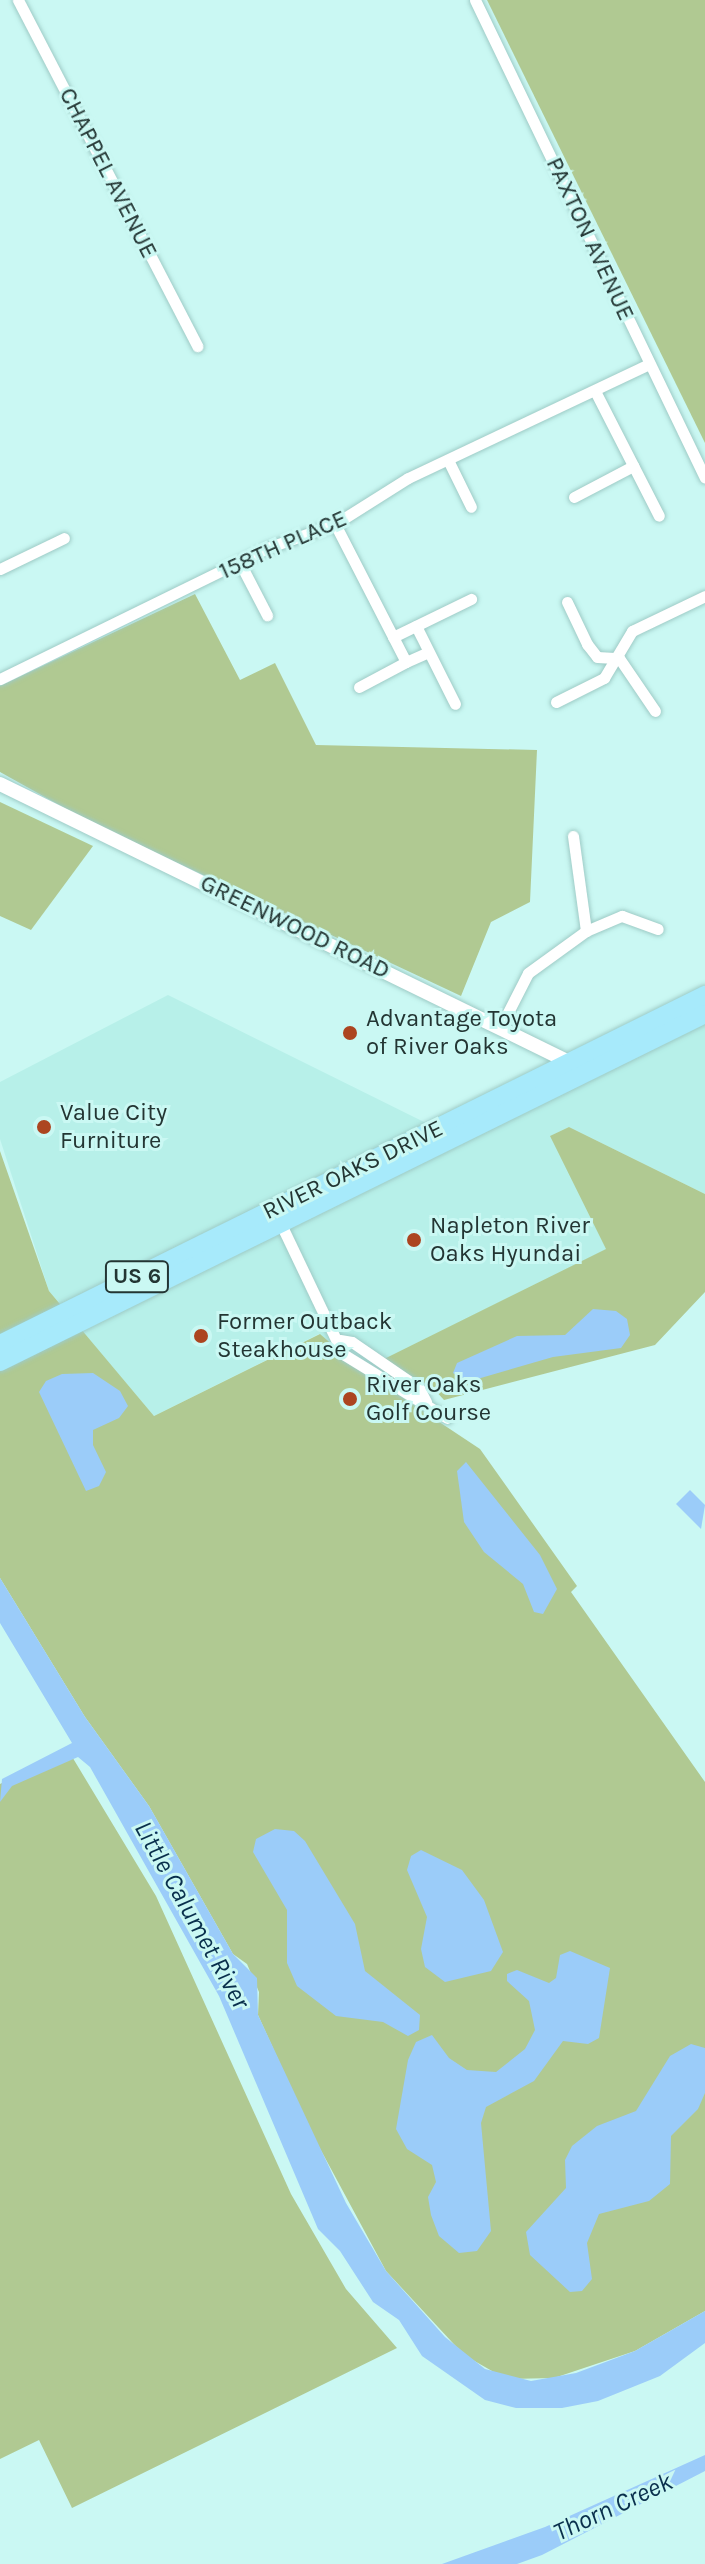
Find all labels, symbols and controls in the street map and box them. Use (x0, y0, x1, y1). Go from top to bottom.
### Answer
street label: CHAPPEL AVENUE (53, 83, 163, 263)
street label: PAXTON AVENUE (540, 153, 640, 325)
street label: 158TH PLACE (215, 504, 351, 586)
street label: GREENWOOD ROAD (196, 869, 394, 985)
place label: Advantage Toyota of River Oaks (366, 1005, 557, 1061)
marker: Advantage Toyota of River Oaks (341, 1024, 359, 1042)
place label: Value City Furniture (60, 1099, 167, 1155)
street label: RIVER OAKS DRIVE (258, 1114, 448, 1226)
marker: Value City Furniture (35, 1118, 53, 1136)
place label: Napleton River Oaks Hyundai (430, 1212, 590, 1268)
marker: Napleton River Oaks Hyundai (405, 1231, 423, 1249)
road number: US 6 (103, 1259, 171, 1295)
place label: Former Outback Steakhouse (217, 1308, 392, 1364)
marker: Former Outback Steakhouse (192, 1327, 210, 1345)
place label: River Oaks Golf Course (366, 1371, 491, 1427)
marker: River Oaks Golf Course (341, 1390, 359, 1408)
water label: Little Calumet River (127, 1816, 257, 2014)
water label: Thorn Creek (548, 2466, 678, 2548)

